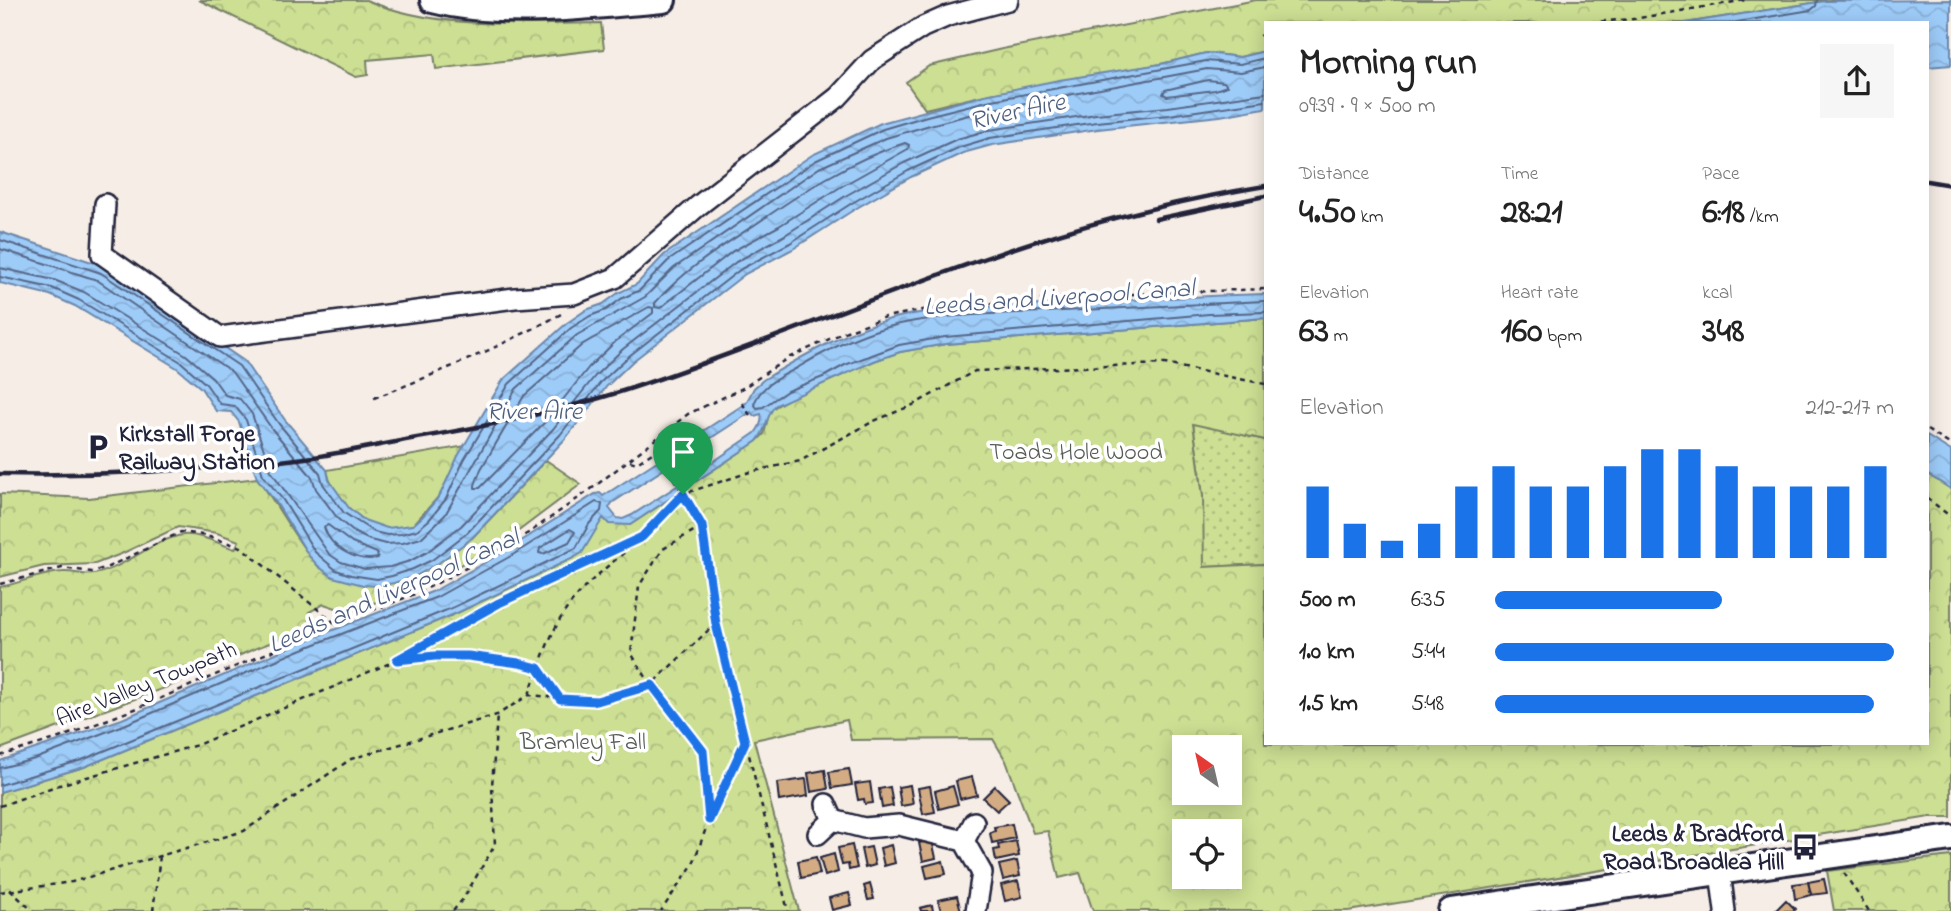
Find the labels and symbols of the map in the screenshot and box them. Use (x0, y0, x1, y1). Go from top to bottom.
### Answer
water label: River Aire (966, 84, 1070, 142)
water label: Leeds and Liverpool Canal (923, 270, 1198, 327)
water label: River Aire (486, 394, 584, 432)
place label: Kirkstall Forge Railway Station (119, 418, 275, 482)
pin (653, 422, 713, 494)
parking icon: Kirkstall Forge Railway Station (83, 432, 113, 462)
park label: Toads Hole Wood (989, 436, 1163, 471)
water label: Leeds and Liverpool Canal (263, 519, 528, 665)
street label: Aire Valley Towpath (51, 633, 243, 738)
park label: Bramley Fall (519, 726, 646, 762)
north arrow (1172, 735, 1242, 805)
place label: Leeds & Bradford Road Broadlea Hill (1603, 818, 1785, 881)
bus stop icon: Leeds & Bradford Road Broadlea Hill (1790, 832, 1820, 862)

